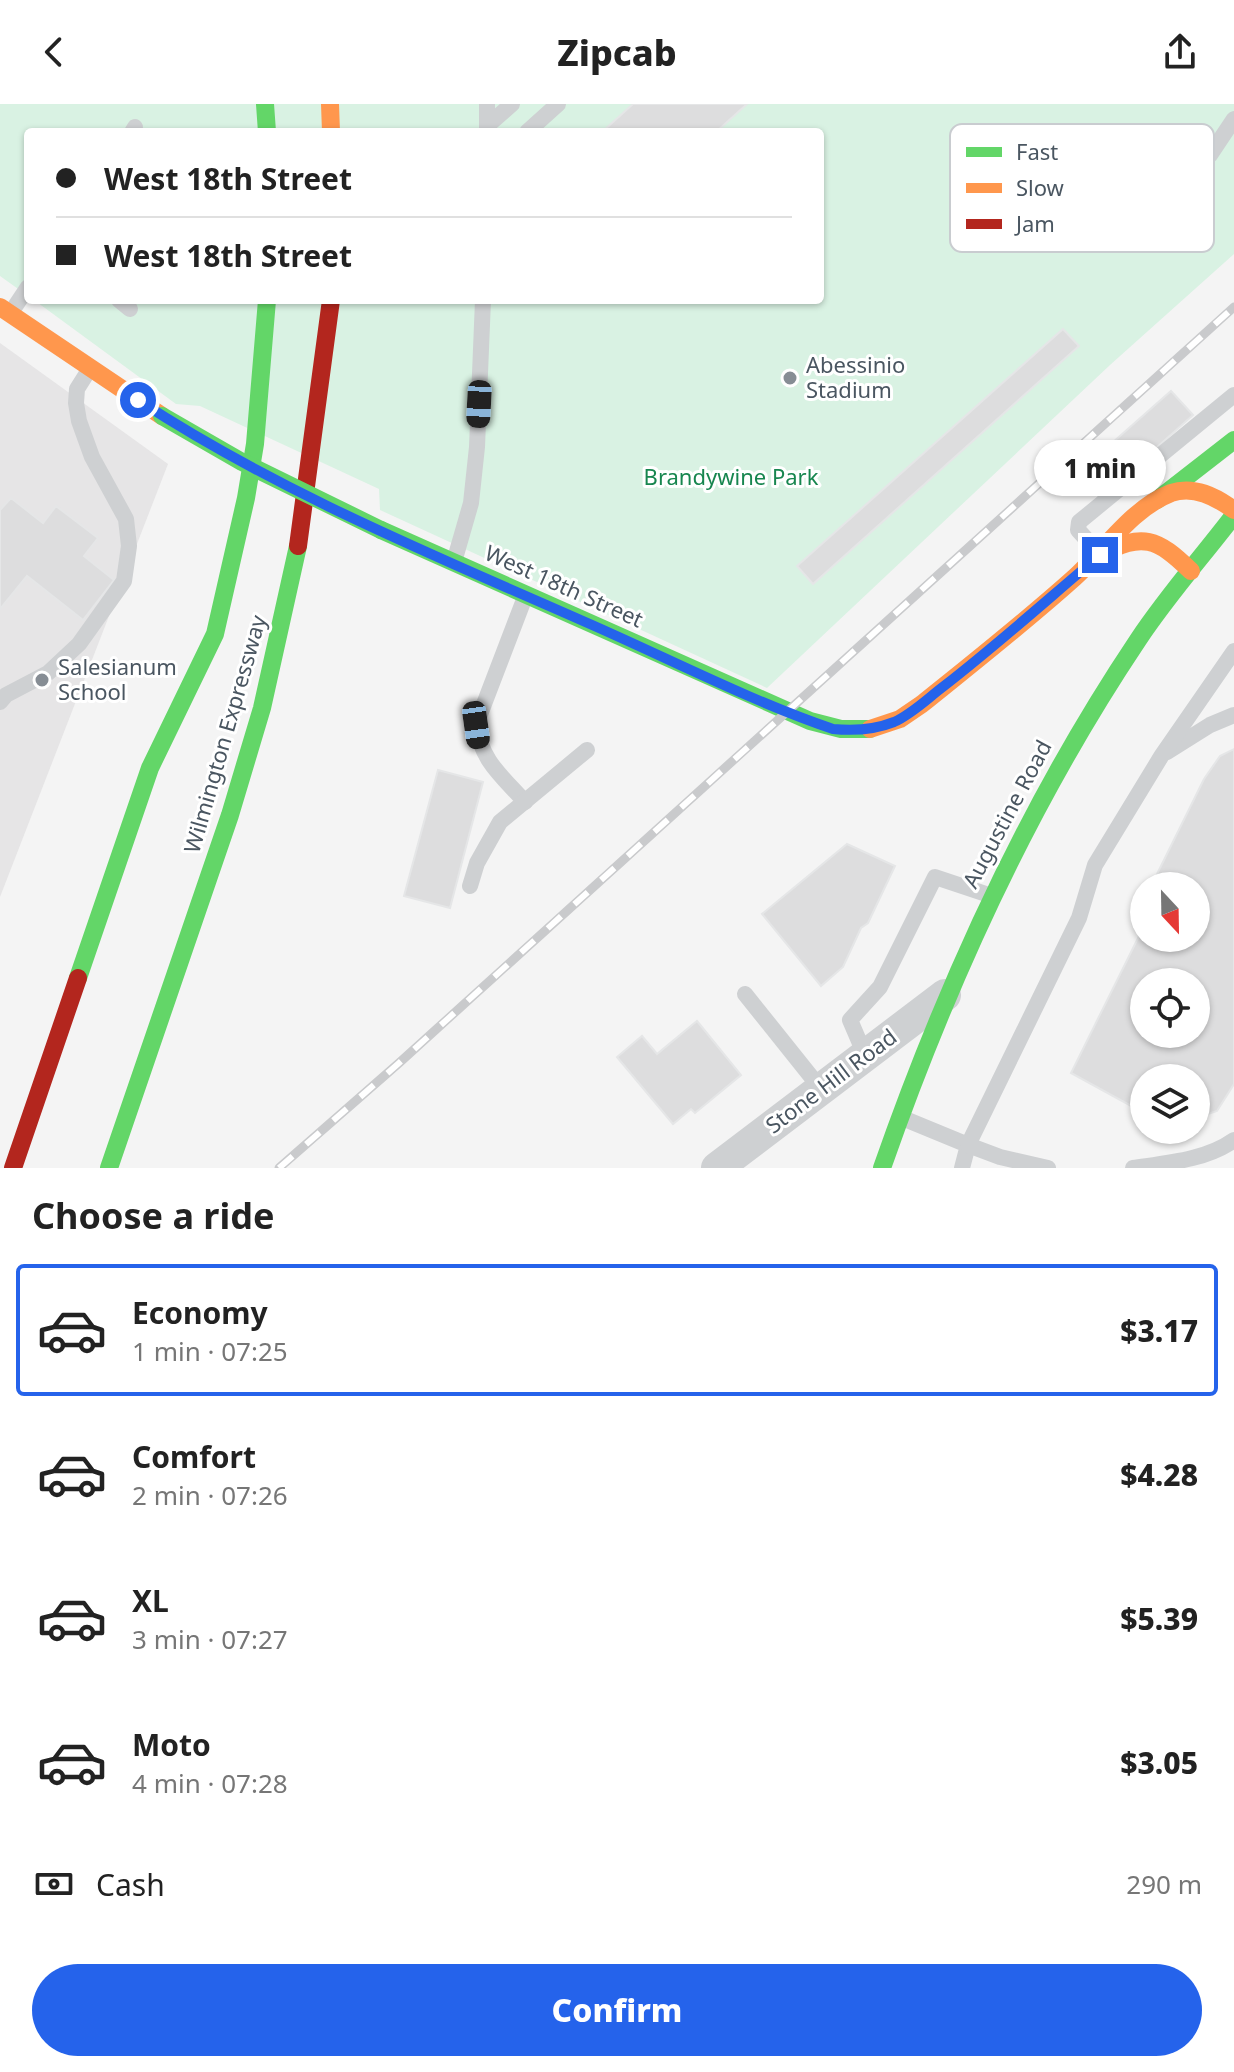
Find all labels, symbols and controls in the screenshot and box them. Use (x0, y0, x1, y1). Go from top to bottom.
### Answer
text: Zipcab (557, 28, 677, 77)
icon: back (32, 30, 76, 74)
icon: share (1158, 30, 1202, 74)
legend (950, 124, 1214, 252)
text: Fast (1016, 136, 1058, 166)
text: West 18th Street (104, 158, 352, 199)
text: Slow (1016, 172, 1065, 202)
text: Jam (1014, 208, 1055, 238)
text: West 18th Street (104, 235, 352, 276)
place label: Abessinio Stadium (806, 349, 905, 404)
marker: Abessinio Stadium (781, 369, 799, 387)
car (466, 379, 492, 429)
route start (120, 382, 156, 418)
callout: 1 min (1034, 439, 1166, 495)
text: 1 min (1064, 450, 1136, 486)
park label: Brandywine Park (644, 461, 819, 491)
street label: West 18th Street (480, 537, 648, 633)
route end (1082, 537, 1118, 573)
street label: Wilmington Expressway (176, 611, 273, 856)
place label: Salesianum School (58, 651, 177, 706)
marker: Salesianum School (33, 671, 51, 689)
car (461, 700, 491, 750)
street label: Augustine Road (954, 734, 1058, 893)
north arrow (1130, 872, 1210, 952)
map controls (1130, 872, 1210, 1144)
button: locate (1130, 968, 1210, 1048)
street label: Stone Hill Road (759, 1021, 902, 1139)
button: layers (1130, 1064, 1210, 1144)
text: Choose a ride (32, 1191, 274, 1240)
text: Economy (132, 1292, 268, 1333)
icon: car (36, 1294, 108, 1366)
text: $3.17 (1120, 1310, 1198, 1351)
text: 1 min · 07:25 (132, 1333, 288, 1369)
text: Comfort (132, 1436, 256, 1477)
icon: car (36, 1438, 108, 1510)
text: $4.28 (1120, 1454, 1198, 1495)
text: 2 min · 07:26 (132, 1477, 288, 1513)
text: XL (132, 1580, 169, 1621)
icon: car (36, 1582, 108, 1654)
text: $5.39 (1120, 1598, 1198, 1639)
text: 3 min · 07:27 (132, 1621, 288, 1657)
text: Moto (132, 1724, 211, 1765)
icon: car (36, 1726, 108, 1798)
text: $3.05 (1120, 1742, 1198, 1783)
text: 4 min · 07:28 (132, 1765, 288, 1801)
icon: cash (32, 1862, 76, 1906)
text: Cash (96, 1864, 165, 1905)
text: 290 m (1126, 1866, 1202, 1902)
button: Confirm (32, 1964, 1202, 2056)

